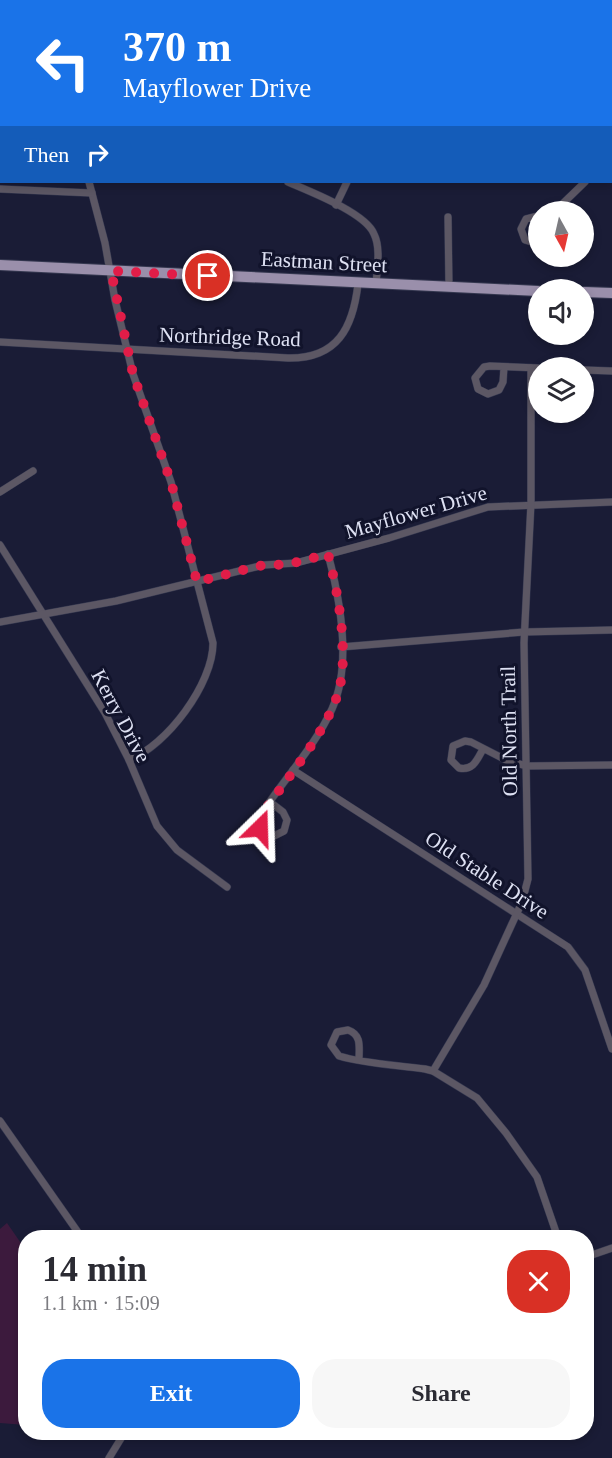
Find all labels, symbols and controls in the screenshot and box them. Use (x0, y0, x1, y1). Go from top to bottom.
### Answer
icon: left (24, 24, 102, 102)
text: 370 m (123, 24, 232, 70)
text: Mayflower Drive (123, 73, 311, 103)
icon: right (81, 138, 114, 171)
text: Then (24, 142, 69, 167)
north arrow (528, 201, 594, 267)
map controls (528, 201, 594, 423)
street label: Eastman Street (260, 247, 388, 277)
pin (182, 250, 233, 301)
icon: arrive (191, 259, 224, 292)
button: sound (528, 279, 594, 345)
street label: Northridge Road (159, 323, 302, 351)
button: layers (528, 357, 594, 423)
street label: Mayflower Drive (342, 480, 490, 544)
street label: Kerry Drive (86, 665, 156, 767)
street label: Old North Trail (496, 665, 522, 797)
position arrow (228, 796, 292, 860)
street label: Old Stable Drive (421, 826, 553, 924)
text: 14 min (42, 1249, 147, 1289)
button: close (507, 1250, 570, 1313)
text: 1.1 km · 15:09 (42, 1292, 160, 1314)
button: Exit (42, 1359, 300, 1428)
button: Share (312, 1359, 570, 1428)

